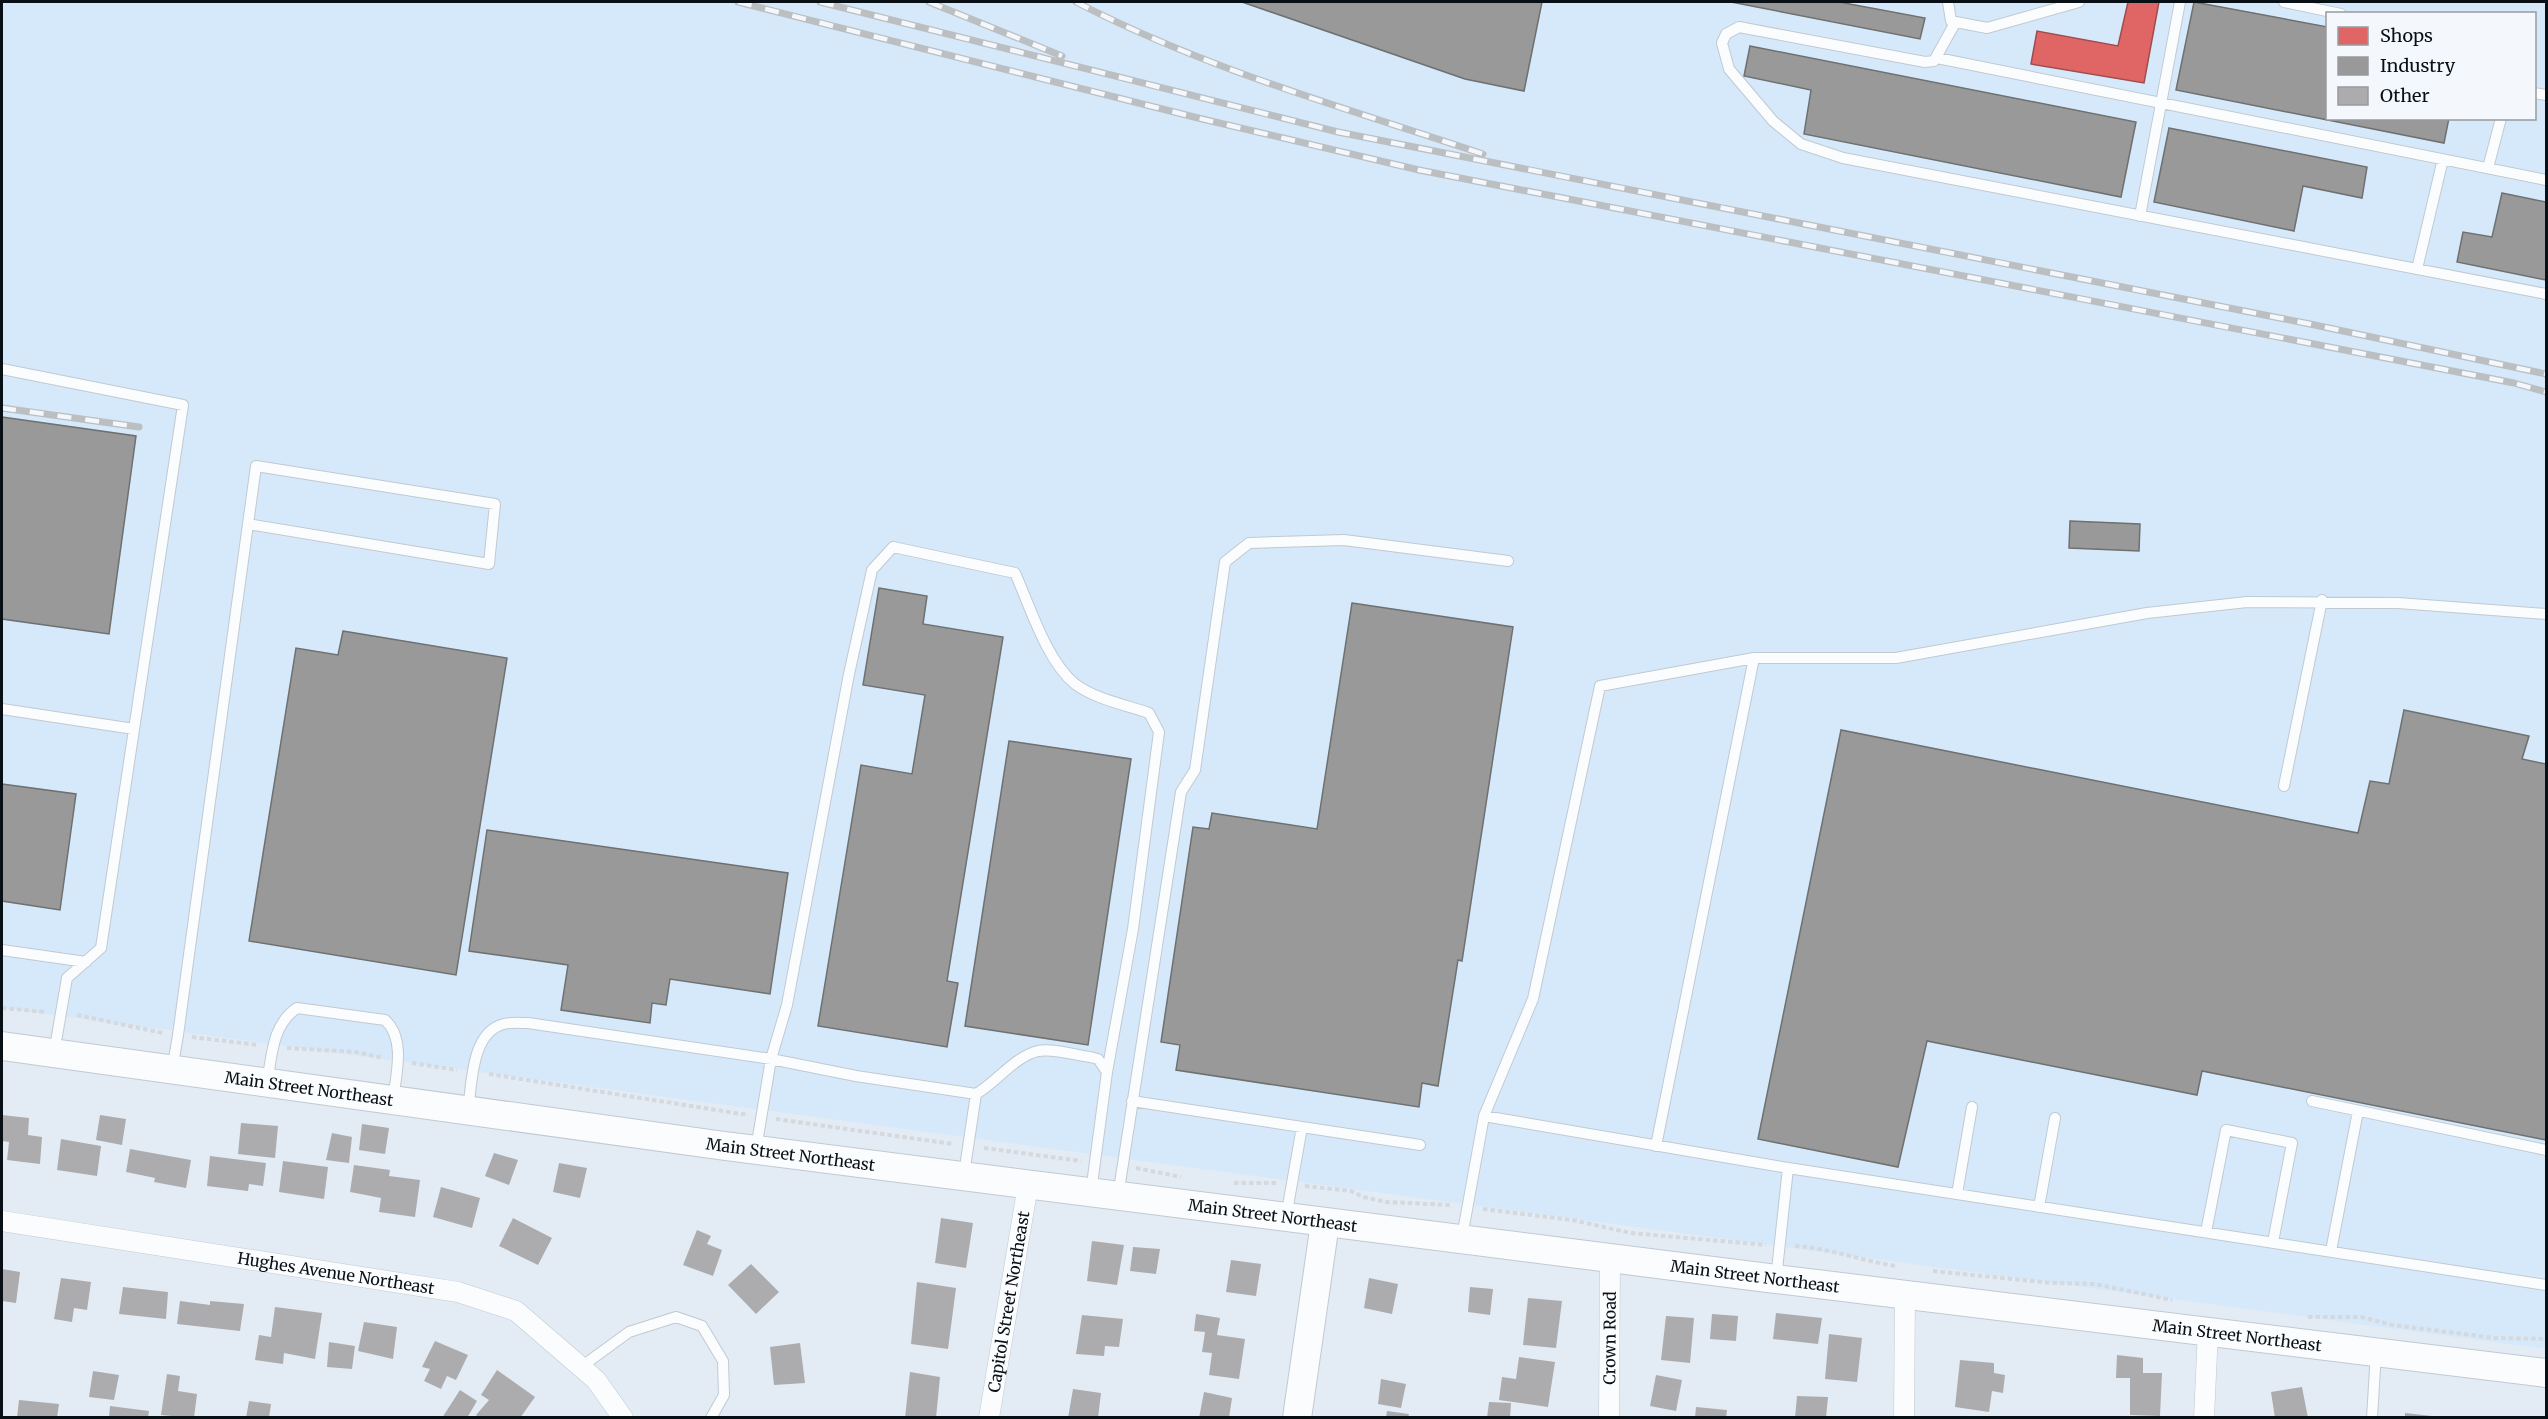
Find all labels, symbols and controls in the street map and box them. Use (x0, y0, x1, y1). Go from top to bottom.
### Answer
legend (2326, 12, 2536, 120)
text: Shops (2380, 24, 2433, 47)
text: Industry (2380, 54, 2456, 77)
text: Other (2380, 84, 2430, 107)
street label: Main Street Northeast (223, 1067, 396, 1110)
street label: Main Street Northeast (705, 1133, 877, 1175)
street label: Main Street Northeast (1187, 1195, 1359, 1236)
street label: Capitol Street Northeast (983, 1209, 1034, 1394)
street label: Hughes Avenue Northeast (236, 1248, 437, 1298)
street label: Main Street Northeast (1669, 1256, 1841, 1297)
street label: Crown Road (1599, 1291, 1620, 1385)
street label: Main Street Northeast (2152, 1315, 2324, 1356)

